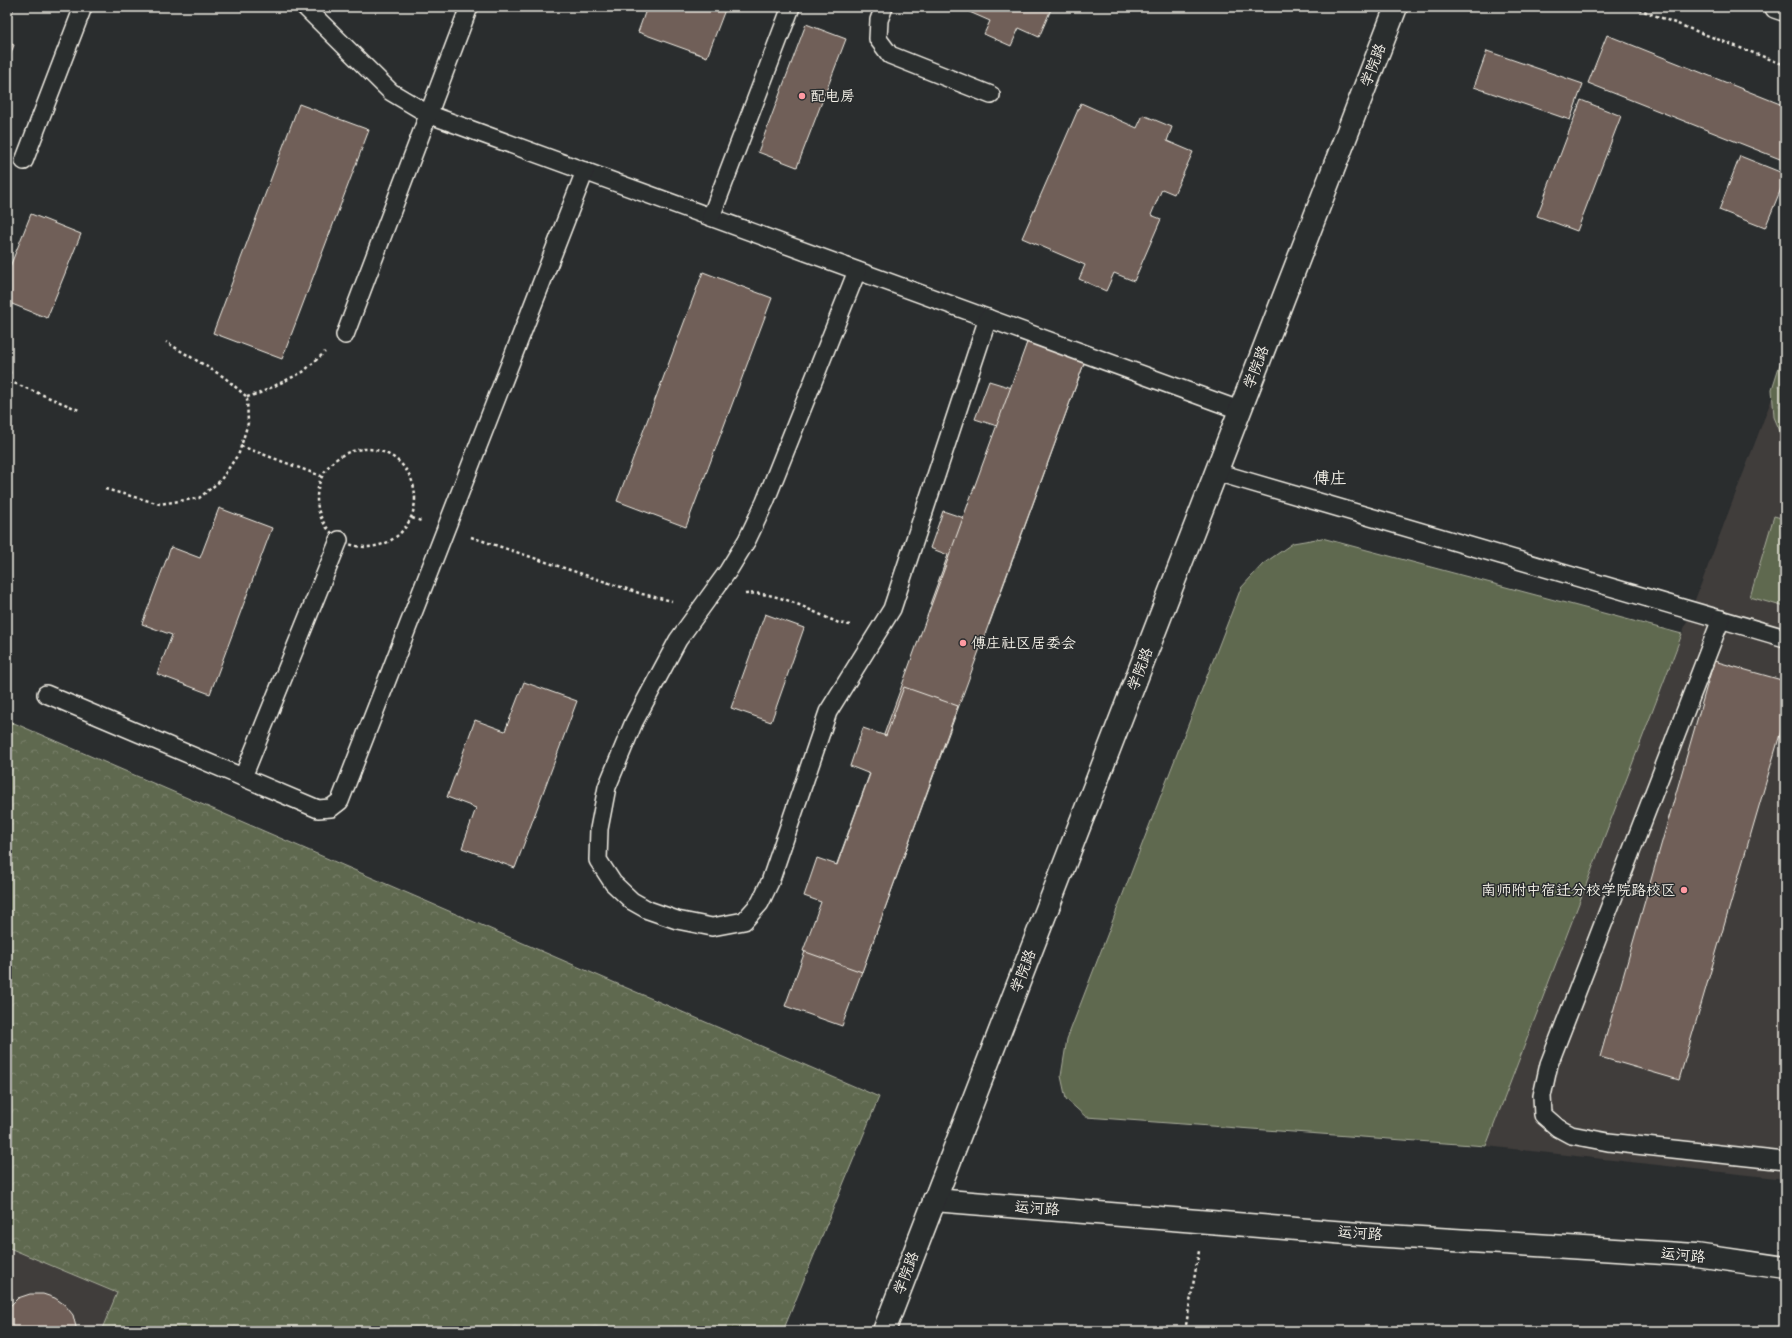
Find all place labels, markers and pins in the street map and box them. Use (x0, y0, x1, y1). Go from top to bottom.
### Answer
place label: 配电房 (810, 87, 855, 105)
marker: 配电房 (797, 91, 807, 101)
place label: 傅庄社区居委会 (971, 634, 1076, 652)
marker: 傅庄社区居委会 (958, 638, 968, 648)
place label: 南师附中宿迁分校学院路校区 (1481, 881, 1676, 899)
marker: 南师附中宿迁分校学院路校区 (1679, 885, 1689, 895)

